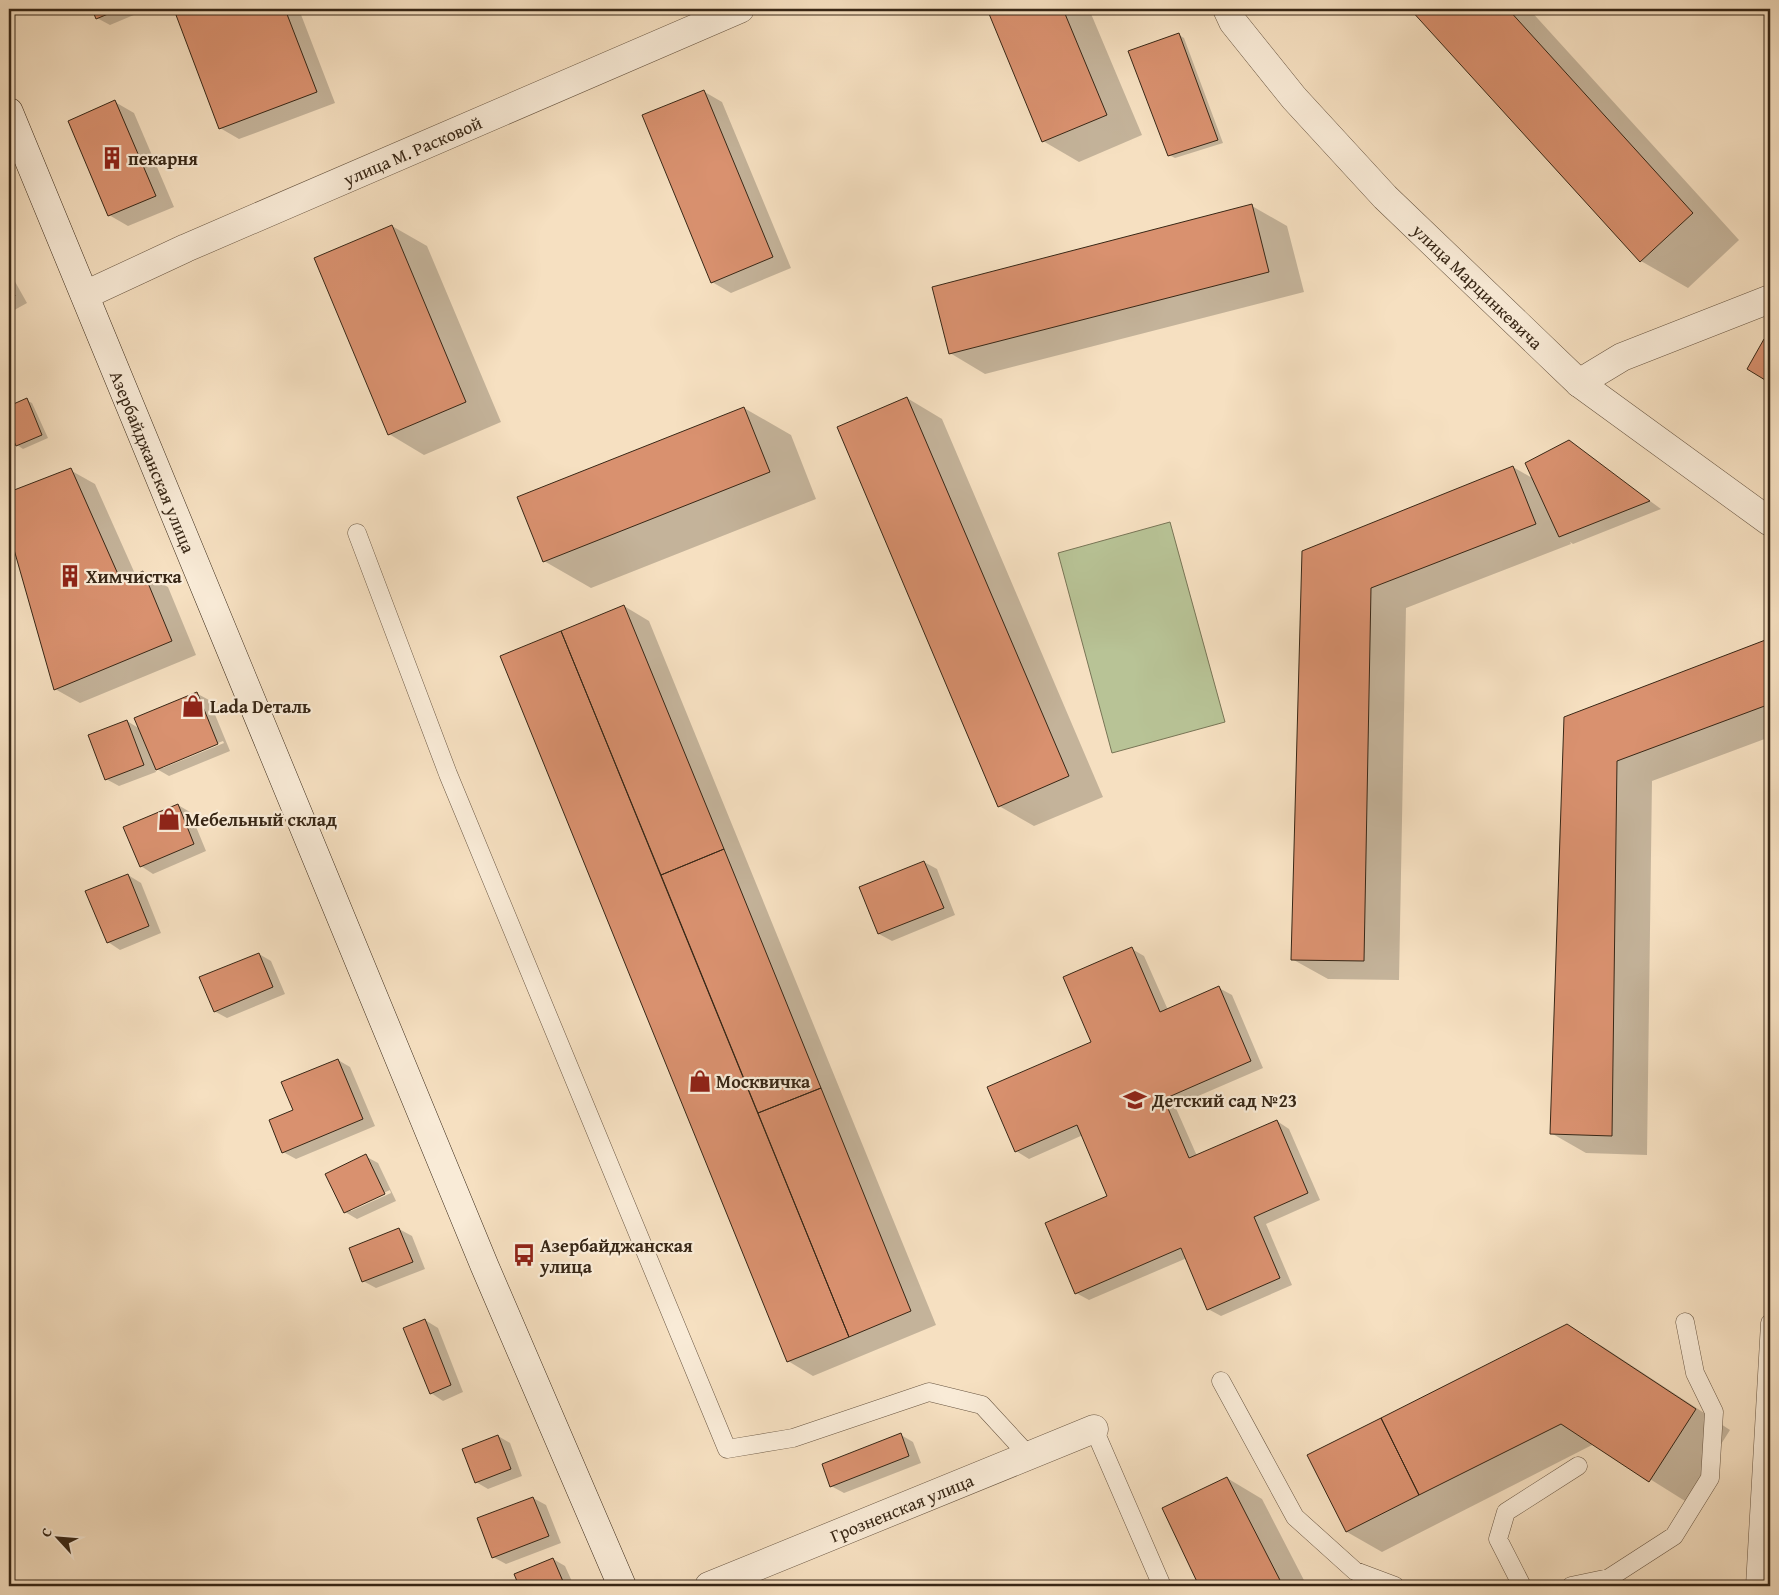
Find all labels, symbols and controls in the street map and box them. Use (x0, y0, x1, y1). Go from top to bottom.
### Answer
street label: улица М. Расковой (338, 108, 486, 193)
building icon: пекарня (99, 145, 125, 171)
place label: пекарня (128, 145, 198, 172)
street label: улица Марцинкевича (1406, 216, 1550, 356)
street label: Азербайджанская улица (103, 366, 203, 557)
building icon: Химчистка (57, 563, 83, 589)
place label: Химчистка (86, 563, 182, 590)
shop icon: Lada Dеталь (180, 693, 206, 719)
place label: Lada Dеталь (210, 693, 311, 720)
shop icon: Мебельный склад (156, 806, 182, 832)
place label: Мебельный склад (185, 806, 337, 833)
shop icon: Москвичка (687, 1068, 713, 1094)
place label: Москвичка (716, 1068, 811, 1095)
school or university icon: Детский сад №23 (1122, 1087, 1148, 1113)
place label: Детский сад №23 (1151, 1087, 1297, 1114)
place label: Азербайджанская улица (539, 1232, 693, 1280)
bus stop icon: Азербайджанская улица (511, 1242, 537, 1268)
street label: Грозненская улица (826, 1466, 978, 1549)
north arrow (32, 1512, 82, 1562)
text: С (36, 1524, 57, 1540)

